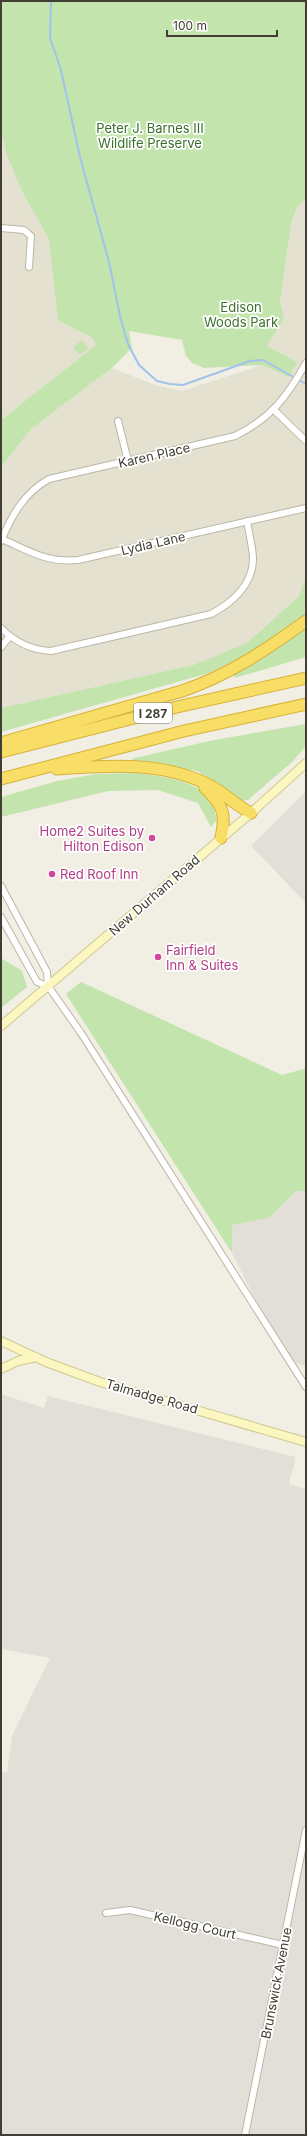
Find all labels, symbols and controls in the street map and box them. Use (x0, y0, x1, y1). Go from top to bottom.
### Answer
scale bar (167, 12, 277, 38)
text: 100 m (173, 18, 207, 33)
park label: Peter J. Barnes III Wildlife Preserve (96, 120, 204, 151)
park label: Edison Woods Park (204, 299, 278, 330)
street label: Karen Place (116, 439, 192, 471)
street label: Lydia Lane (119, 528, 187, 558)
road number: I 287 (134, 703, 172, 723)
place label: Home2 Suites by Hilton Edison (40, 823, 144, 854)
marker: Home2 Suites by Hilton Edison (147, 833, 157, 843)
street label: New Durham Road (105, 851, 203, 939)
place label: Red Roof Inn (60, 866, 138, 882)
marker: Red Roof Inn (47, 869, 57, 879)
place label: Fairfield Inn & Suites (166, 942, 238, 973)
marker: Fairfield Inn & Suites (153, 952, 163, 962)
street label: Talmadge Road (104, 1375, 200, 1417)
street label: Kellogg Court (152, 1908, 238, 1942)
street label: Brunswick Avenue (257, 1926, 295, 2040)

